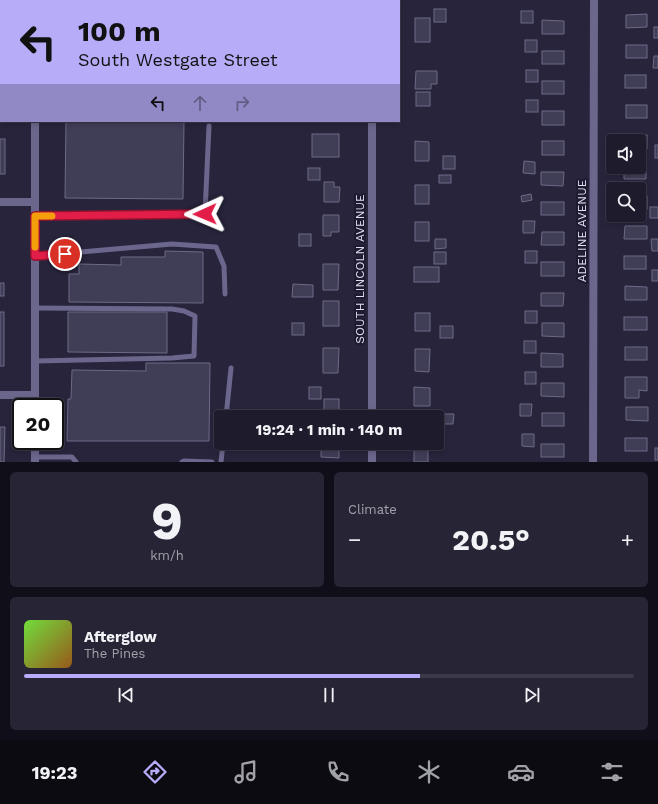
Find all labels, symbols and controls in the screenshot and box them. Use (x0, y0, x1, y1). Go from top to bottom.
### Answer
text: 100 m (78, 15, 161, 48)
icon: left (12, 16, 64, 68)
text: South Westgate Street (78, 49, 278, 70)
icon: left (147, 92, 169, 114)
icon: ahead (189, 92, 211, 114)
icon: right (231, 92, 253, 114)
map controls (606, 134, 646, 222)
button: sound (606, 134, 646, 174)
street label: ADELINE AVENUE (575, 179, 589, 282)
button: search (606, 182, 646, 222)
position arrow (184, 193, 226, 235)
street label: SOUTH LINCOLN AVENUE (353, 194, 367, 344)
pin (48, 237, 82, 271)
icon: arrive (54, 243, 76, 265)
speed limit sign: 20 (12, 398, 64, 450)
text: 19:24 · 1 min · 140 m (256, 421, 402, 439)
text: 9 (151, 491, 183, 552)
text: Climate (348, 502, 397, 517)
text: 20.5° (452, 522, 530, 557)
text: − (348, 527, 361, 552)
text: + (621, 527, 634, 552)
text: km/h (150, 548, 184, 563)
text: Afterglow (84, 628, 157, 646)
text: The Pines (84, 646, 145, 661)
icon: previous (115, 684, 137, 706)
icon: pause (318, 684, 340, 706)
icon: next (521, 684, 543, 706)
icon: directions (141, 758, 169, 786)
icon: music (232, 758, 260, 786)
icon: phone (324, 758, 352, 786)
icon: climate (415, 758, 443, 786)
icon: car (507, 758, 535, 786)
icon: filters (598, 758, 626, 786)
text: 19:23 (32, 762, 77, 783)

